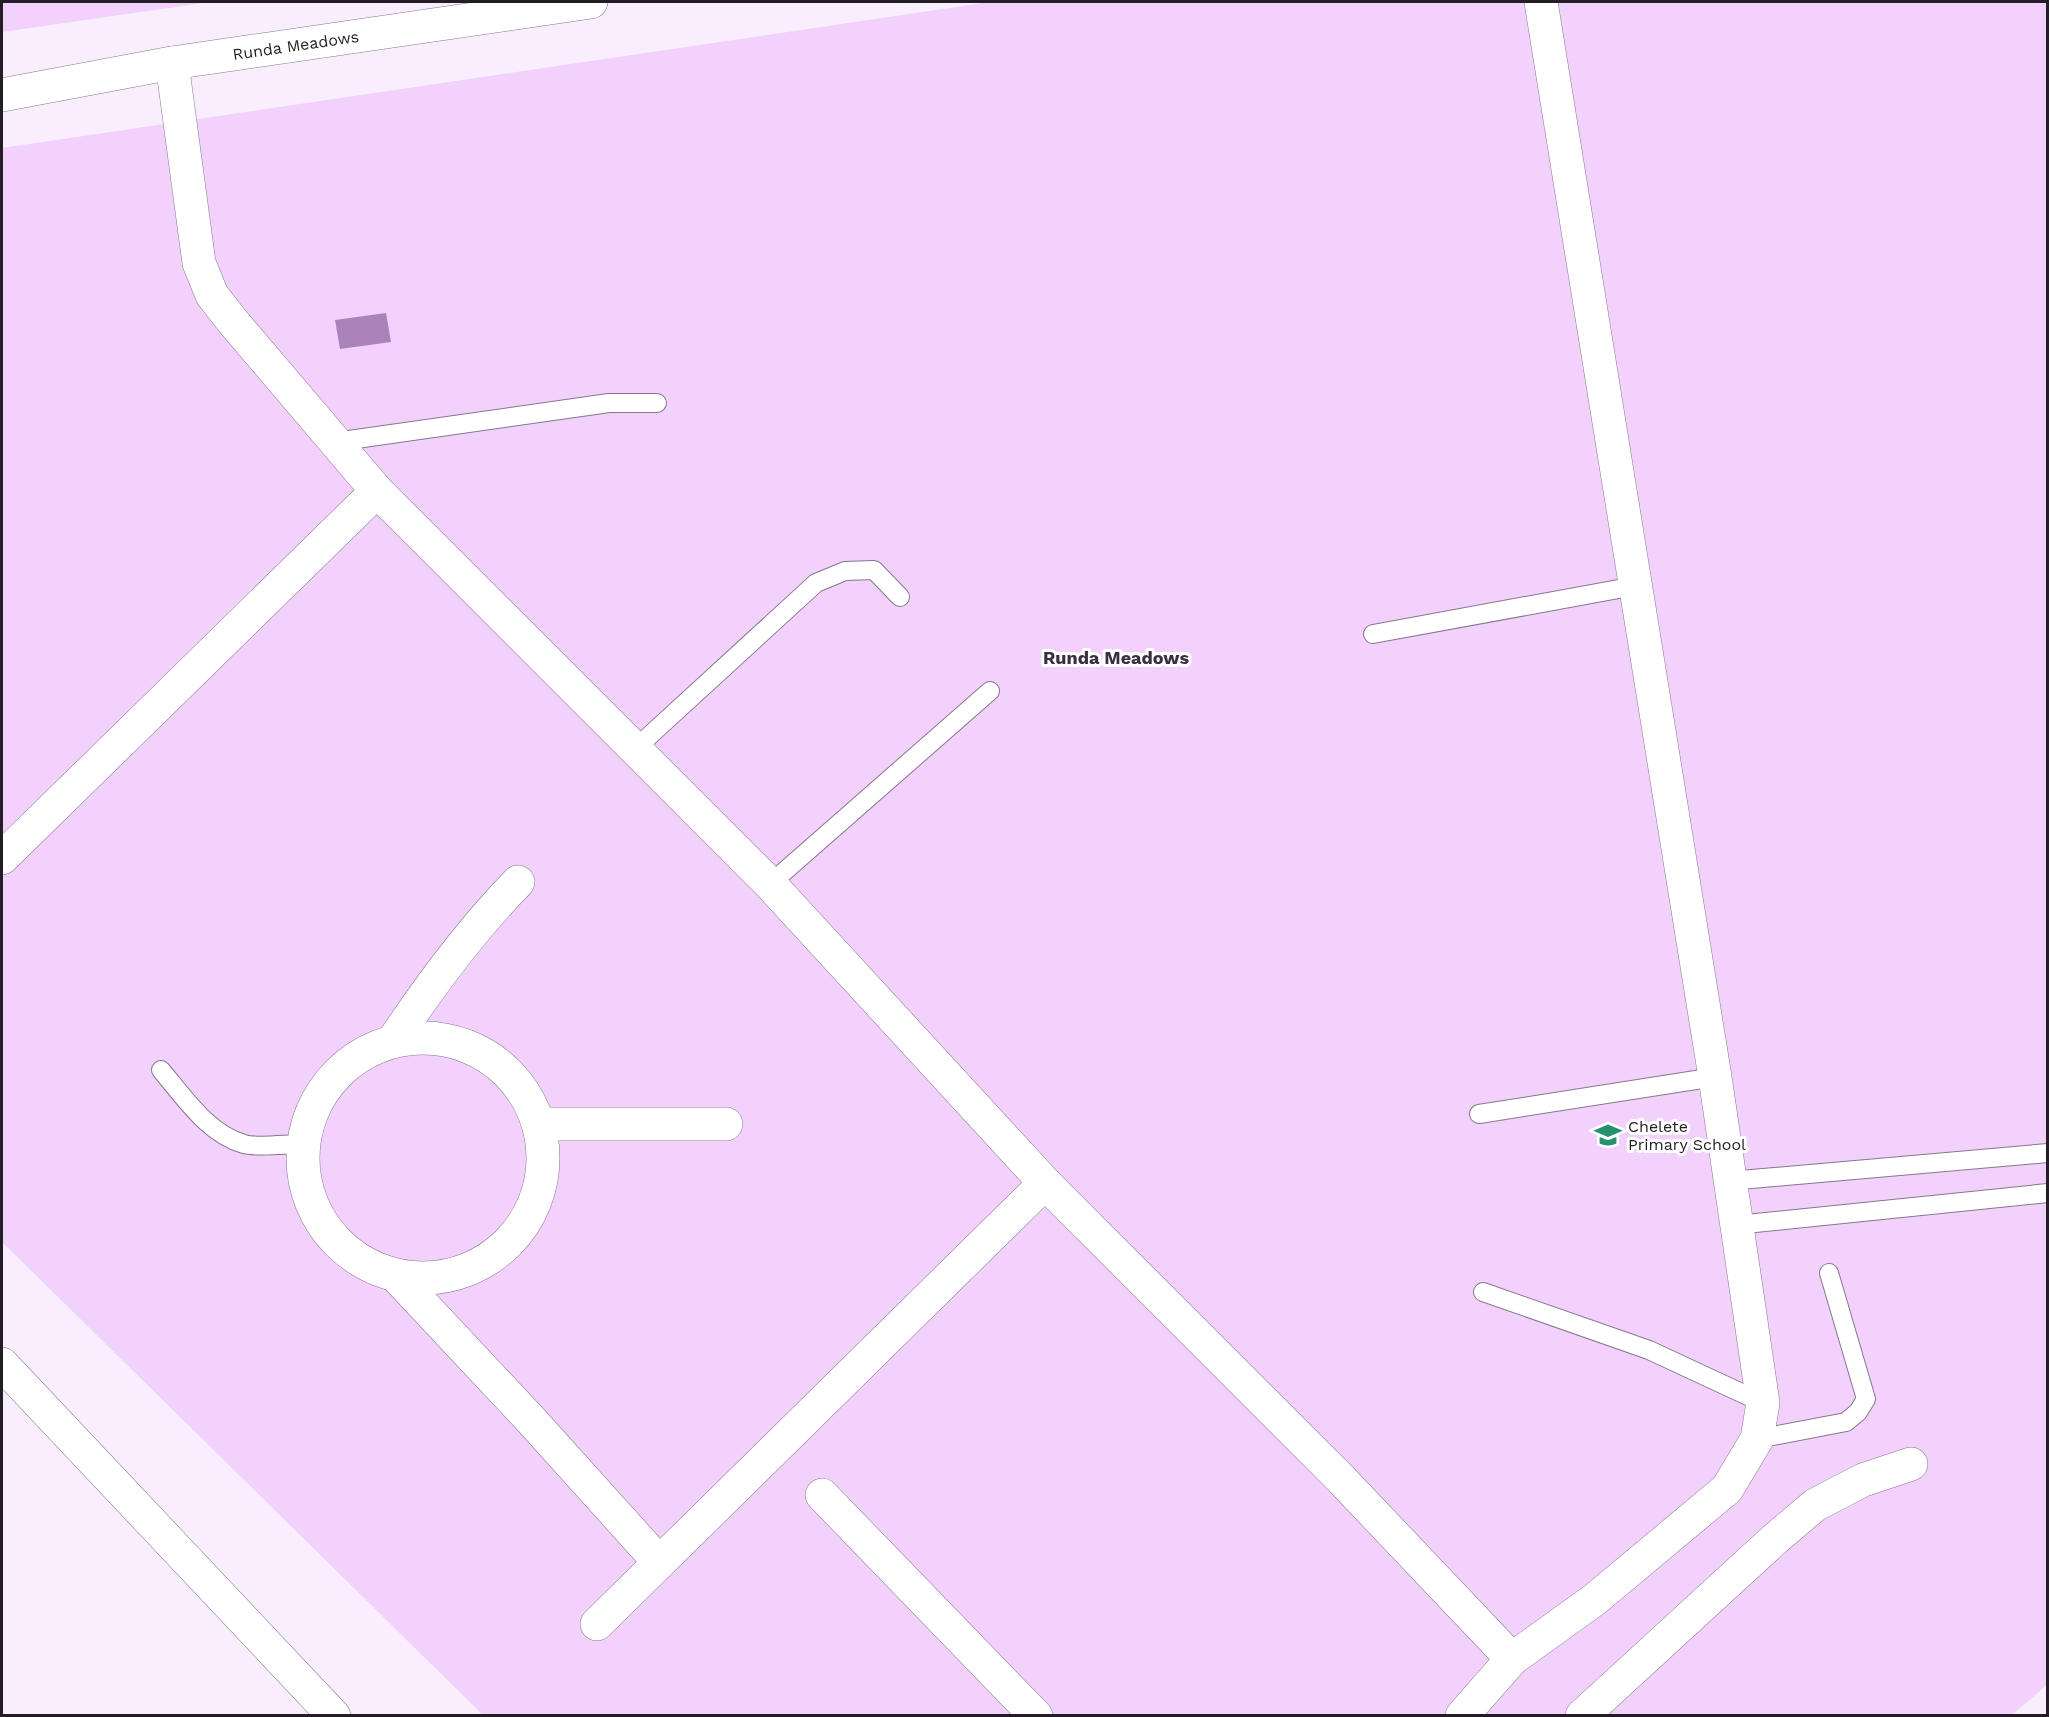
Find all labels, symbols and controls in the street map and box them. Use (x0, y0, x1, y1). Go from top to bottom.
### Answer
street label: Runda Meadows (231, 27, 360, 64)
district label: Runda Meadows (1043, 647, 1189, 668)
place label: Chelete Primary School (1628, 1117, 1746, 1154)
school or university icon: Chelete Primary School (1593, 1120, 1623, 1150)

